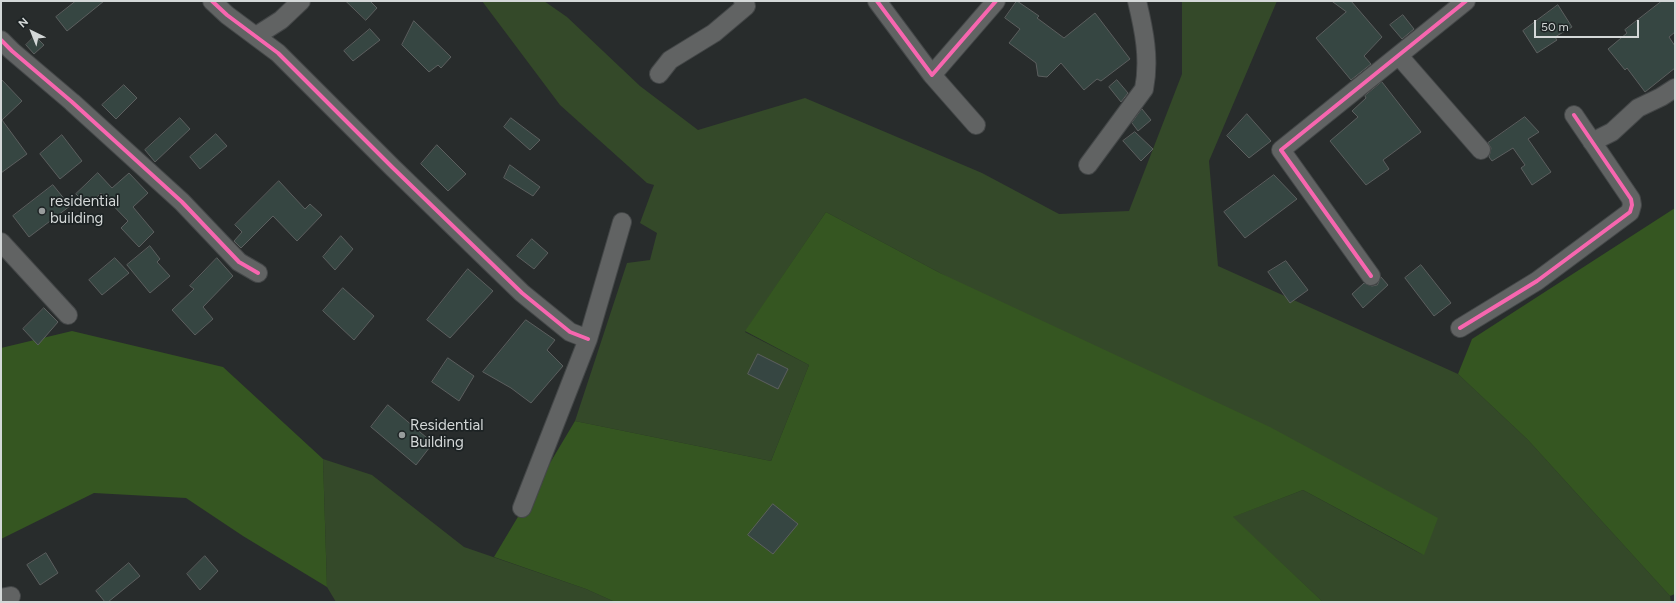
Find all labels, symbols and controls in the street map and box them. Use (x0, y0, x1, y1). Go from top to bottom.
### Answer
north arrow (12, 12, 52, 52)
scale bar (1536, 12, 1641, 38)
text: N (16, 15, 31, 31)
text: 50 m (1541, 20, 1569, 34)
place label: residential building (50, 193, 119, 228)
marker: residential building (37, 206, 47, 216)
place label: Residential Building (410, 417, 483, 452)
marker: Residential Building (397, 430, 407, 440)

